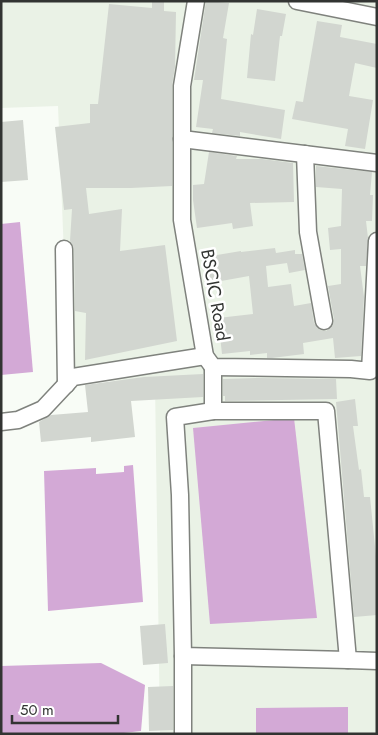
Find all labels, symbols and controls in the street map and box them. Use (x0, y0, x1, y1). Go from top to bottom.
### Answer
street label: BSCIC Road (194, 247, 236, 343)
scale bar (12, 692, 119, 724)
text: 50 m (20, 699, 54, 721)

